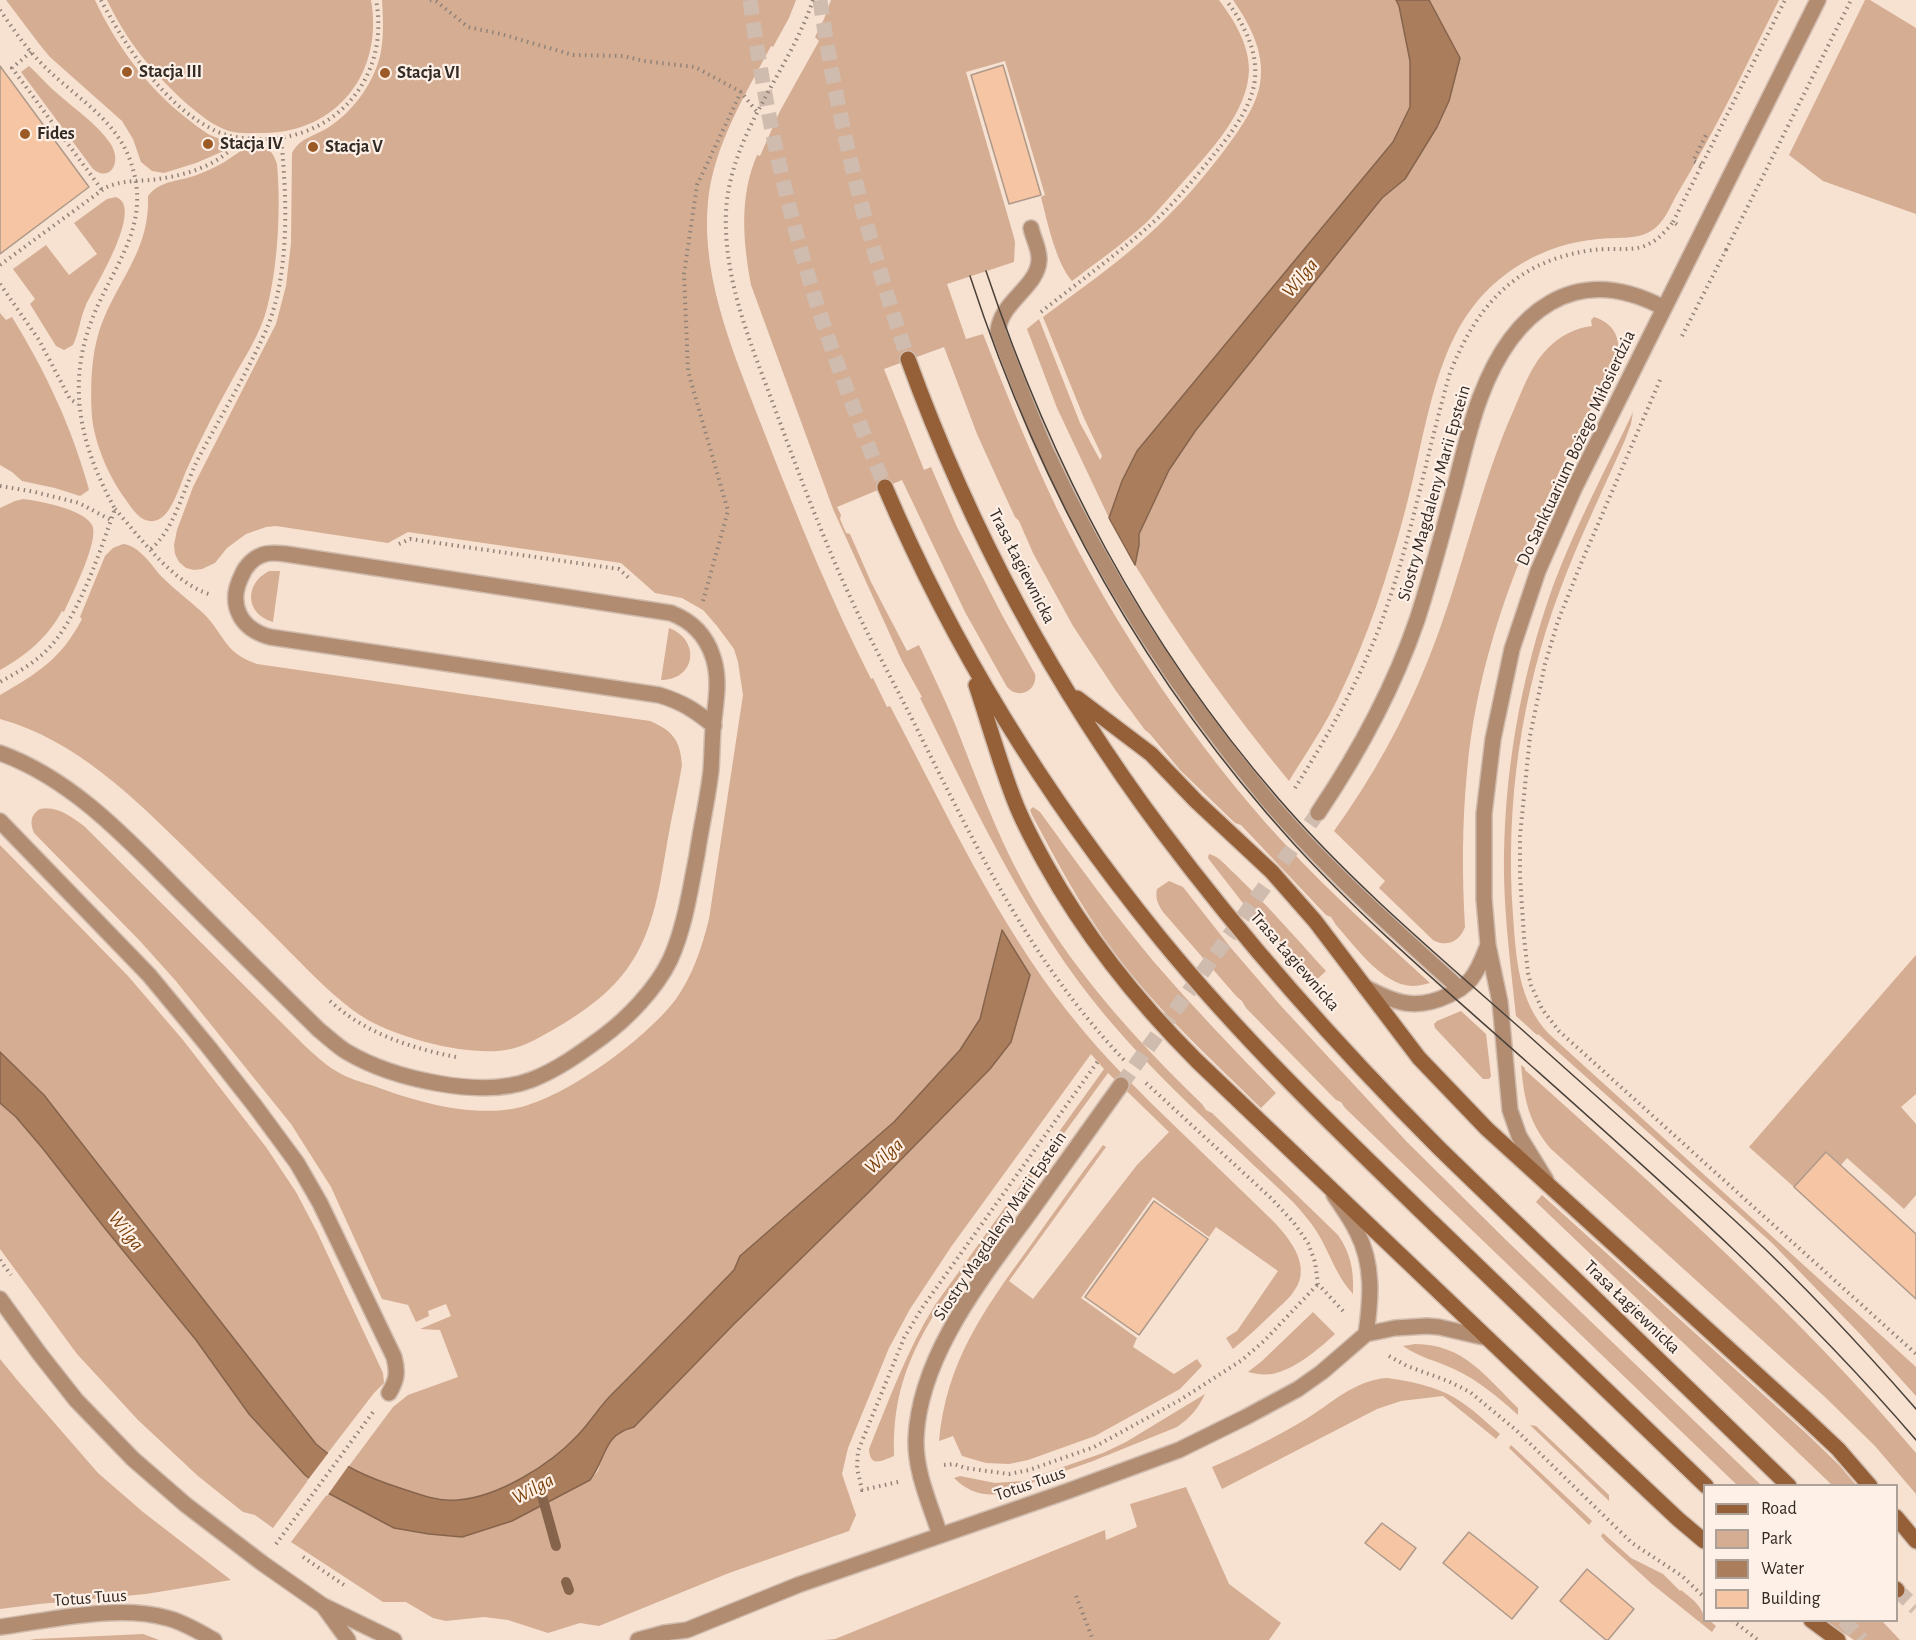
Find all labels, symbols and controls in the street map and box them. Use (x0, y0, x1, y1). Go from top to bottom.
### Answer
place label: Stacja III (139, 61, 202, 83)
place label: Stacja VI (397, 62, 460, 84)
marker: Stacja III (120, 65, 134, 79)
marker: Stacja VI (378, 66, 392, 80)
place label: Fides (37, 123, 75, 145)
marker: Fides (18, 127, 32, 141)
place label: Stacja IV (220, 133, 283, 155)
place label: Stacja V (325, 136, 383, 158)
marker: Stacja IV (201, 137, 215, 151)
marker: Stacja V (306, 140, 320, 154)
water label: Wilga (1277, 253, 1323, 303)
street label: Do Sanktuarium Bożego Miłosierdzia (1512, 327, 1640, 569)
street label: Siostry Magdaleny Marii Epstein (1393, 383, 1475, 603)
street label: Trasa Łagiewnicka (984, 505, 1060, 627)
street label: Trasa Łagiewnicka (1246, 906, 1344, 1016)
street label: Siostry Magdaleny Marii Epstein (929, 1127, 1071, 1325)
water label: Wilga (860, 1133, 908, 1179)
water label: Wilga (103, 1206, 149, 1256)
street label: Trasa Łagiewnicka (1579, 1256, 1685, 1358)
street label: Totus Tuus (992, 1462, 1068, 1506)
water label: Wilga (508, 1468, 558, 1510)
legend (1703, 1484, 1898, 1622)
text: Road (1761, 1500, 1797, 1518)
text: Park (1761, 1530, 1792, 1548)
text: Water (1761, 1560, 1804, 1578)
street label: Totus Tuus (53, 1585, 127, 1611)
text: Building (1761, 1590, 1820, 1608)

